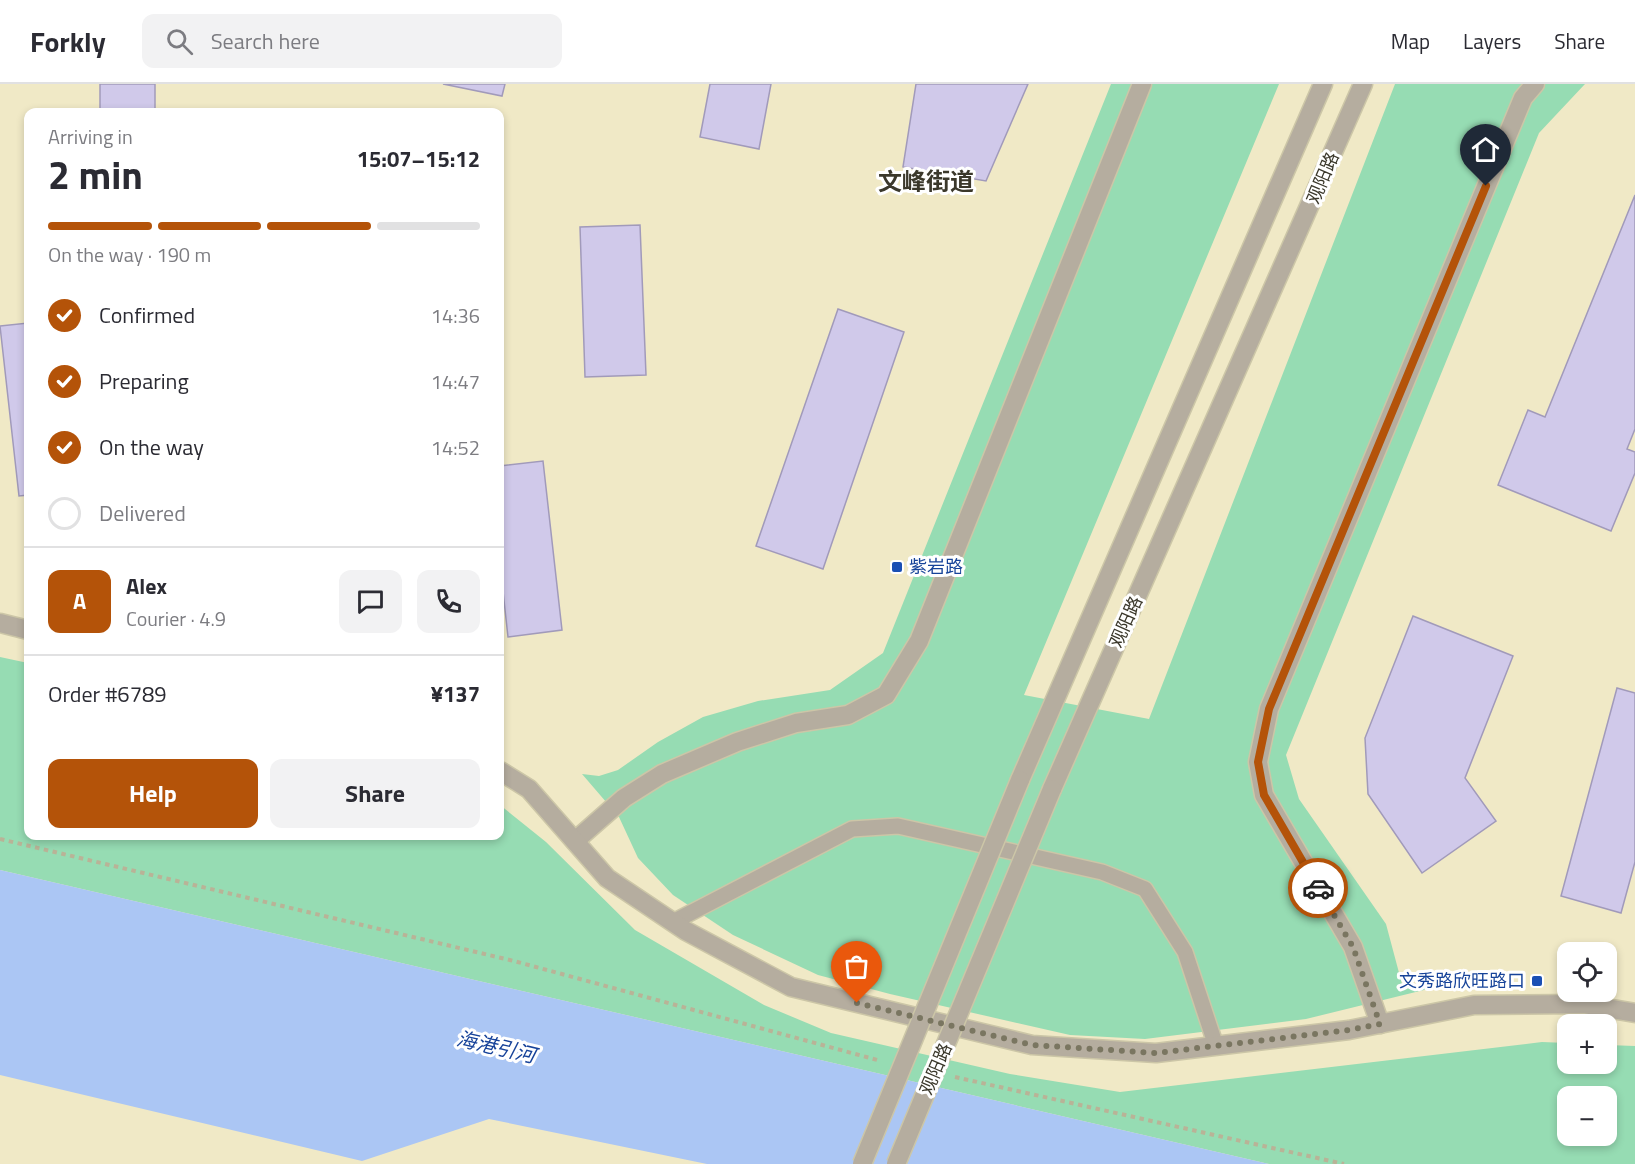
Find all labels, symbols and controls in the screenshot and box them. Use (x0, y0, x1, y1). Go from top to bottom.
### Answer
search box (142, 14, 562, 68)
text: Forkly (30, 20, 106, 63)
text: Search here (211, 24, 320, 58)
icon: search (163, 25, 196, 58)
text: Map (1391, 25, 1430, 57)
text: Layers (1463, 25, 1521, 57)
text: Share (1554, 25, 1605, 57)
text: Arriving in (48, 121, 133, 152)
pin (1460, 124, 1511, 186)
icon: home (1469, 133, 1502, 166)
text: 15:07–15:12 (357, 142, 480, 176)
text: 2 min (48, 145, 143, 204)
street label: 观阳路 (1300, 148, 1346, 208)
district label: 文峰街道 (878, 163, 974, 199)
text: On the way · 190 m (48, 239, 211, 270)
text: Confirmed (99, 298, 195, 332)
icon: check (48, 299, 81, 332)
text: 14:36 (431, 300, 480, 331)
text: Preparing (99, 364, 189, 398)
icon: check (48, 365, 81, 398)
text: 14:47 (431, 366, 480, 397)
text: On the way (99, 430, 204, 464)
icon: check (48, 431, 81, 464)
text: 14:52 (431, 432, 480, 463)
text: Delivered (99, 496, 186, 530)
place label: 紫岩路 (909, 553, 963, 580)
marker: 紫岩路 (890, 560, 904, 574)
text: Alex (126, 569, 167, 603)
button: chat (339, 570, 402, 633)
button: phone (417, 570, 480, 633)
text: A (73, 584, 86, 618)
street label: 观阳路 (1102, 592, 1149, 652)
text: Courier · 4.9 (126, 603, 226, 634)
text: Order #6789 (48, 677, 167, 711)
text: ¥137 (431, 677, 480, 711)
button: Help (48, 759, 258, 828)
button: Share (270, 759, 480, 828)
courier (1288, 858, 1348, 918)
icon: car (1302, 872, 1335, 905)
pin (831, 941, 882, 1003)
map controls (1557, 942, 1617, 1146)
button: locate (1557, 942, 1617, 1002)
icon: bag (840, 950, 873, 983)
place label: 文秀路欣旺路口 (1399, 967, 1525, 994)
marker: 文秀路欣旺路口 (1530, 974, 1544, 988)
button: + (1557, 1014, 1617, 1074)
water label: 海港引河 (454, 1022, 542, 1072)
street label: 观阳路 (913, 1039, 959, 1099)
button: − (1557, 1086, 1617, 1146)

